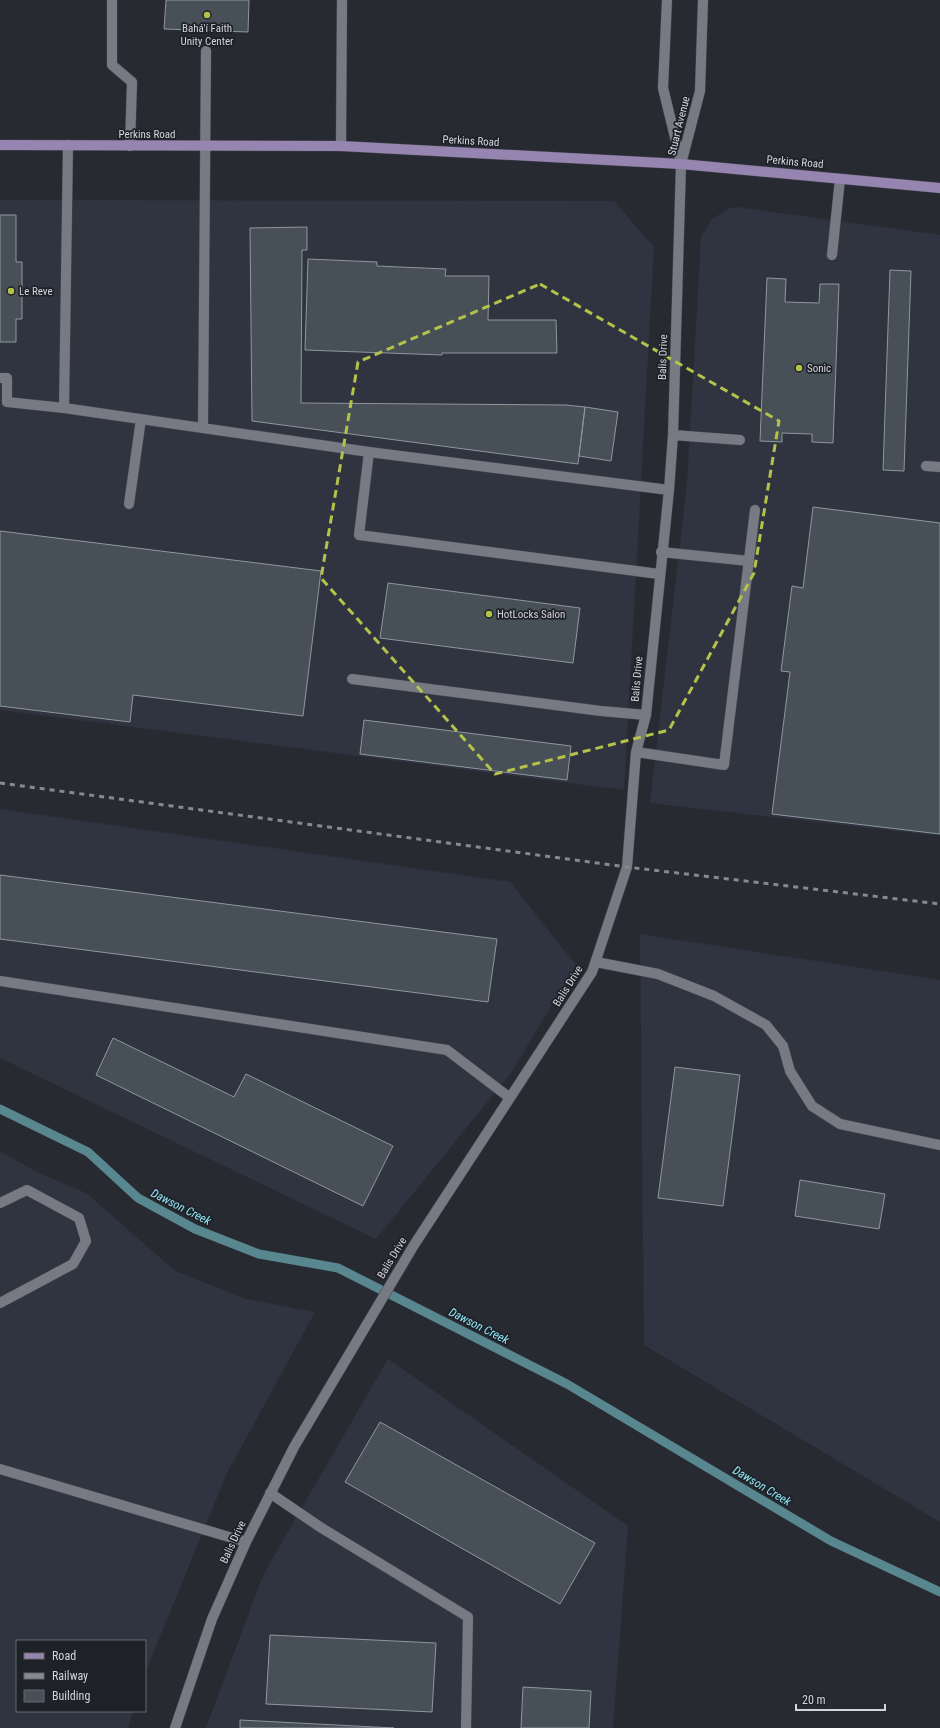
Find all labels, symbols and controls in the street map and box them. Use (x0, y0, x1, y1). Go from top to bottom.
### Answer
marker: Bahá'í Faith Unity Center (202, 10, 212, 20)
place label: Bahá'í Faith Unity Center (181, 22, 234, 48)
street label: Stuart Avenue (665, 95, 693, 157)
street label: Perkins Road (119, 128, 175, 141)
street label: Perkins Road (442, 133, 500, 149)
street label: Perkins Road (766, 153, 824, 171)
place label: Le Reve (19, 285, 53, 298)
marker: Le Reve (6, 286, 16, 296)
street label: Balis Drive (656, 334, 670, 380)
place label: Sonic (807, 362, 831, 375)
marker: Sonic (794, 363, 804, 373)
place label: HotLocks Salon (497, 608, 565, 621)
marker: HotLocks Salon (484, 609, 494, 619)
street label: Balis Drive (629, 656, 645, 702)
street label: Balis Drive (550, 963, 586, 1009)
water label: Dawson Creek (149, 1186, 214, 1228)
street label: Balis Drive (375, 1235, 409, 1281)
water label: Dawson Creek (447, 1305, 512, 1347)
water label: Dawson Creek (730, 1463, 794, 1509)
street label: Balis Drive (217, 1518, 249, 1566)
legend (16, 1640, 146, 1712)
text: Road (52, 1649, 76, 1663)
text: Railway (52, 1669, 88, 1683)
scale bar (796, 1686, 885, 1712)
text: Building (52, 1689, 90, 1703)
text: 20 m (802, 1693, 826, 1707)

